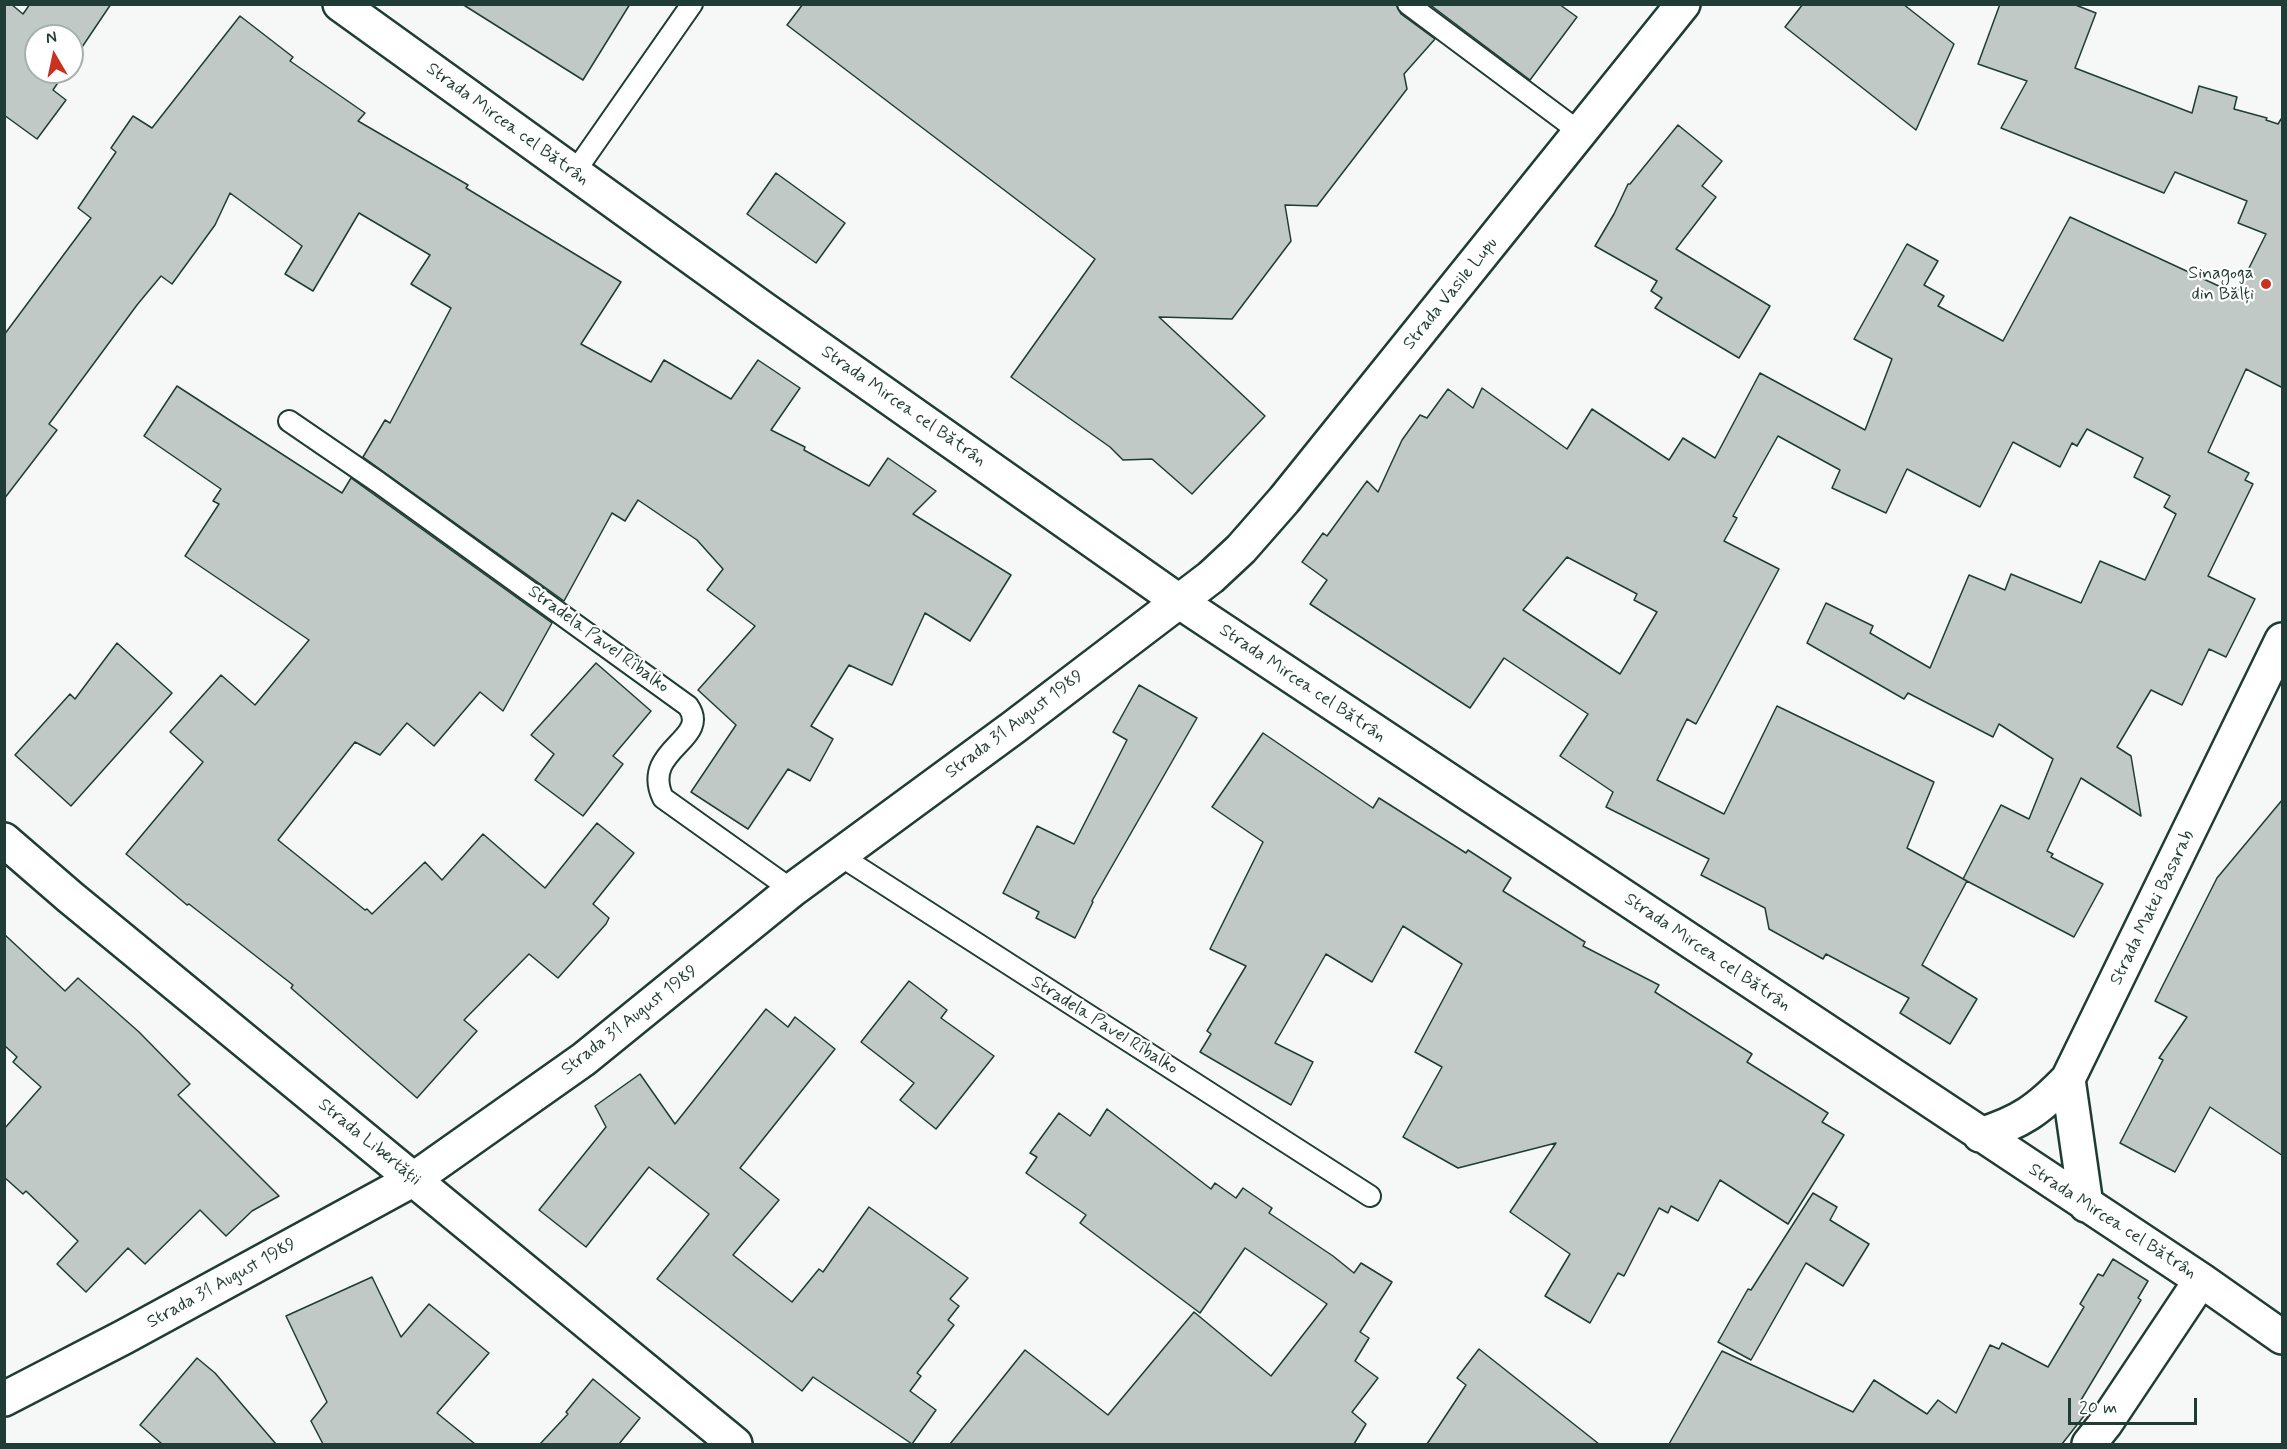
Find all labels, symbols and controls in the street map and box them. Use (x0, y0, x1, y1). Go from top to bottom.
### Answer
north arrow (24, 24, 84, 84)
text: N (45, 26, 58, 49)
street label: Strada Mircea cel Bătrân (421, 59, 593, 191)
street label: Strada Vasile Lupu (1399, 233, 1503, 355)
place label: Sinagoga din Bălți (2188, 263, 2254, 306)
marker: Sinagoga din Bălți (2259, 277, 2273, 291)
street label: Strada Mircea cel Bătrân (816, 342, 990, 472)
street label: Stradela Pavel Rîbalko (523, 582, 673, 698)
street label: Strada Mircea cel Bătrân (1215, 620, 1389, 748)
street label: Strada 31 August 1989 (942, 666, 1088, 784)
street label: Strada Matei Basarab (2106, 827, 2200, 989)
street label: Strada Mircea cel Bătrân (1620, 889, 1794, 1017)
street label: Strada 31 August 1989 (557, 961, 703, 1081)
street label: Stradela Pavel Rîbalko (1026, 972, 1182, 1080)
street label: Strada Libertății (313, 1095, 425, 1191)
street label: Strada Mircea cel Bătrân (2024, 1160, 2200, 1284)
street label: Strada 31 August 1989 (144, 1234, 300, 1334)
scale bar (2071, 1386, 2200, 1424)
text: 20 m (2079, 1396, 2117, 1420)

